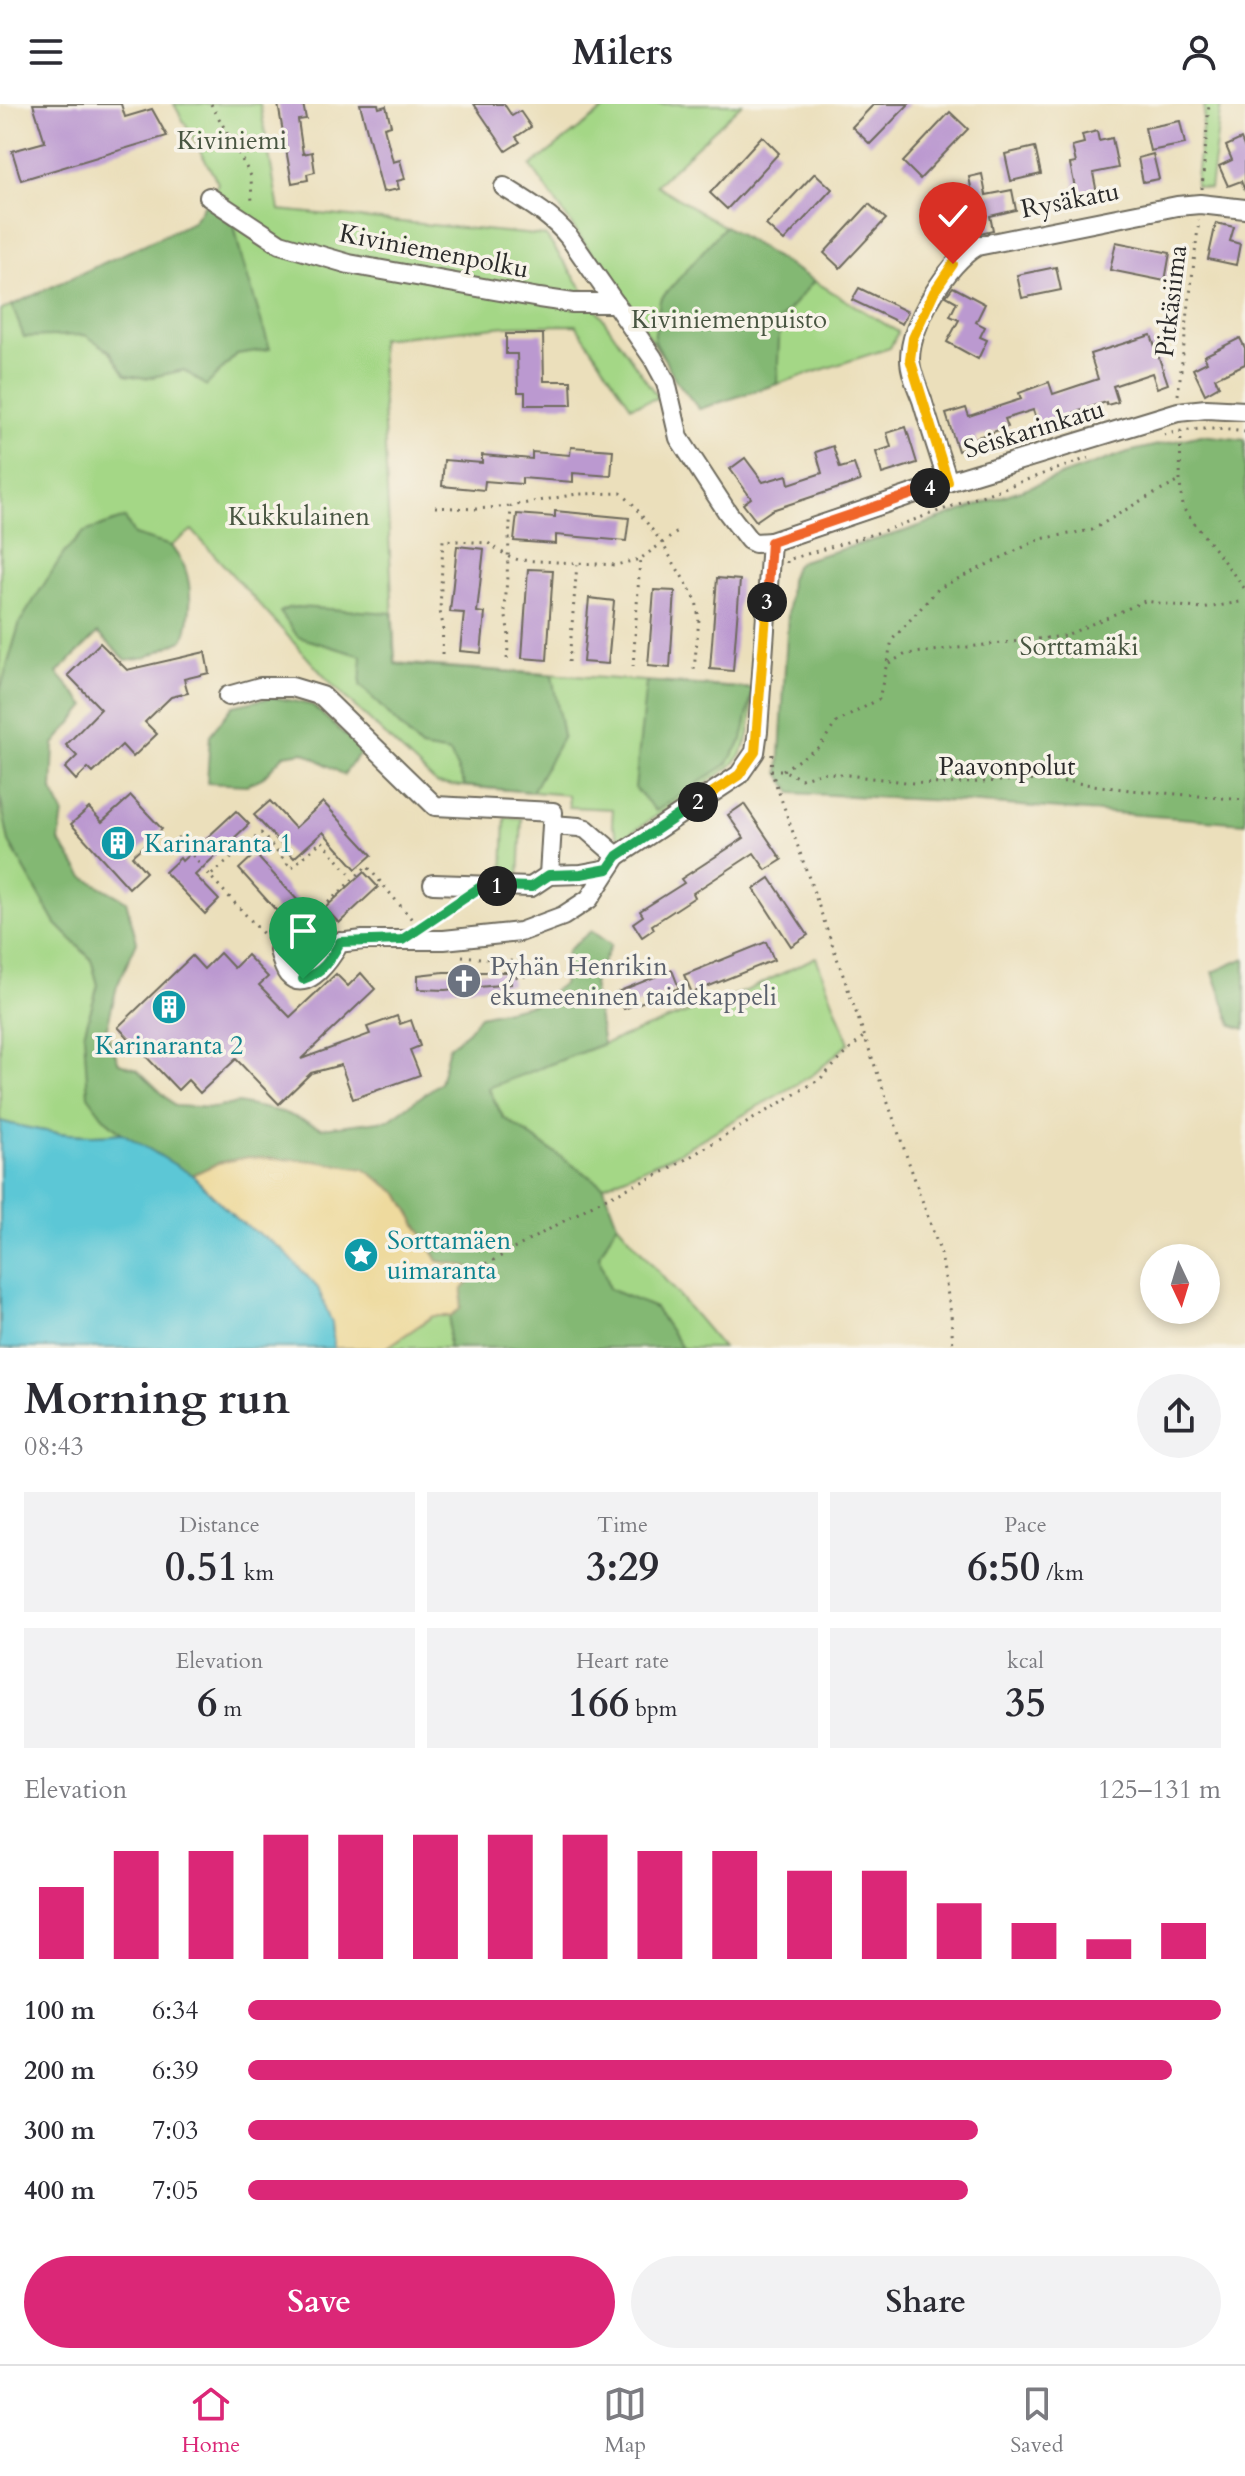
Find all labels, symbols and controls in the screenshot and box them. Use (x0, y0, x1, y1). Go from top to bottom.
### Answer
text: Milers (572, 28, 673, 77)
icon: menu (24, 30, 68, 74)
icon: person (1177, 30, 1221, 74)
park label: Kiviniemi (177, 123, 287, 158)
street label: Rysäkatu (1018, 173, 1122, 227)
pin (919, 182, 987, 264)
icon: check (931, 194, 975, 238)
street label: Kiviniemenpolku (336, 215, 532, 287)
street label: Pitkäsiima (1147, 243, 1195, 359)
park label: Kiviniemenpuisto (631, 302, 827, 337)
street label: Seiskarinkatu (959, 391, 1109, 467)
pin: 4 (910, 468, 950, 508)
text: 4 (924, 473, 936, 503)
park label: Kukkulainen (228, 499, 370, 534)
pin: 3 (747, 582, 787, 622)
text: 3 (761, 587, 773, 617)
park label: Sorttamäki (1020, 629, 1138, 664)
street label: Paavonpolut (939, 749, 1075, 784)
pin: 2 (678, 782, 718, 822)
text: 2 (692, 787, 704, 817)
building icon: Karinaranta 1 (99, 824, 137, 862)
place label: Karinaranta 1 (144, 826, 293, 861)
pin: 1 (477, 866, 517, 906)
text: 1 (491, 871, 503, 901)
pin (269, 897, 337, 979)
icon: arrive (281, 909, 325, 953)
place label: Pyhän Henrikin ekumeeninen taidekappeli (490, 949, 777, 1014)
church icon: Pyhän Henrikin ekumeeninen taidekappeli (445, 962, 483, 1000)
building icon: Karinaranta 2 (150, 988, 188, 1026)
place label: Karinaranta 2 (95, 1028, 243, 1063)
place label: Sorttamäen uimaranta (387, 1223, 511, 1288)
place icon: Sorttamäen uimaranta (342, 1236, 380, 1274)
north arrow (1140, 1244, 1220, 1324)
map controls (1140, 1244, 1220, 1324)
text: Morning run (24, 1369, 290, 1429)
button: share (1137, 1374, 1221, 1458)
text: 08:43 (24, 1429, 84, 1464)
text: Distance (179, 1510, 260, 1540)
text: Time (597, 1510, 648, 1540)
text: Pace (1004, 1510, 1047, 1540)
text: 0.51 (165, 1540, 238, 1595)
text: 3:29 (586, 1540, 659, 1595)
text: 6:50 (967, 1540, 1040, 1595)
text: km (238, 1558, 274, 1588)
text: /km (1040, 1558, 1084, 1588)
text: Elevation (176, 1646, 263, 1676)
text: Heart rate (576, 1646, 669, 1676)
text: kcal (1007, 1646, 1044, 1676)
text: 6 (197, 1676, 217, 1731)
text: 166 (568, 1676, 629, 1731)
text: 35 (1005, 1676, 1046, 1731)
text: m (217, 1694, 242, 1724)
text: bpm (629, 1694, 677, 1724)
text: Elevation (24, 1772, 127, 1807)
text: 125–131 m (1098, 1772, 1221, 1807)
text: 100 m (24, 1993, 95, 2028)
text: 6:34 (152, 1993, 199, 2028)
text: 200 m (24, 2053, 95, 2088)
text: 6:39 (152, 2053, 199, 2088)
text: 300 m (24, 2113, 95, 2148)
text: 7:03 (152, 2113, 199, 2148)
text: 400 m (24, 2173, 95, 2208)
text: 7:05 (152, 2173, 199, 2208)
button: Save (24, 2256, 615, 2348)
button: Share (631, 2256, 1221, 2348)
tab: Home (181, 2382, 240, 2460)
tab: Map (603, 2382, 647, 2460)
tab: Saved (1010, 2382, 1064, 2460)

